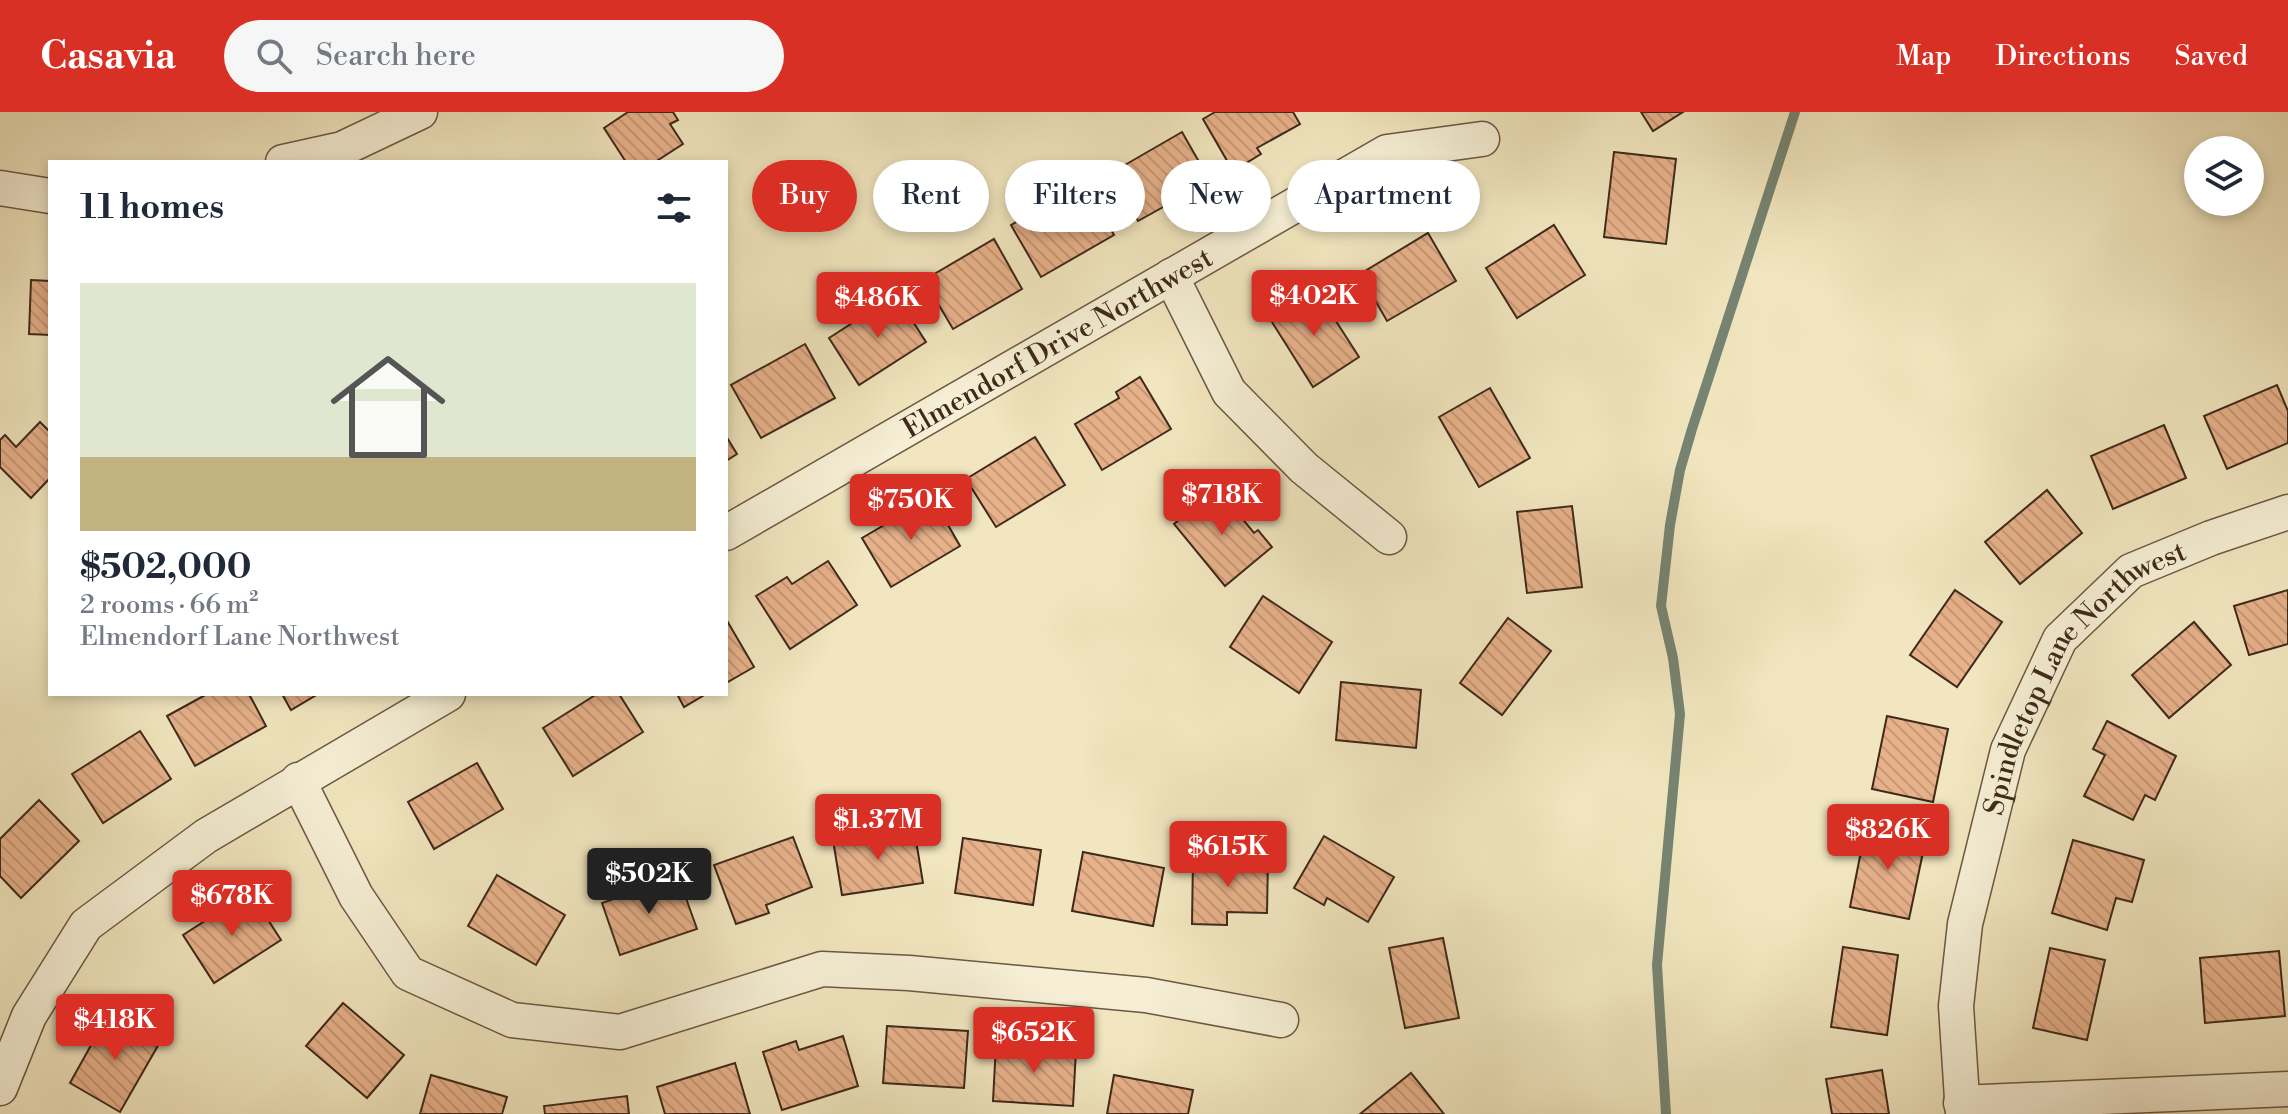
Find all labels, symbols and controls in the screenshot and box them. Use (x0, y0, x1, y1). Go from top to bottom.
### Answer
search box (224, 20, 784, 92)
text: Casavia (40, 33, 176, 80)
icon: search (252, 34, 296, 78)
text: Search here (316, 37, 476, 75)
text: Map (1896, 39, 1951, 74)
text: Directions (1995, 39, 2130, 74)
text: Saved (2174, 39, 2248, 74)
map controls (2184, 136, 2264, 216)
button: layers (2184, 136, 2264, 216)
chip: Buy (752, 160, 857, 232)
chip: Rent (873, 160, 989, 232)
chip: Filters (1005, 160, 1145, 232)
chip: New (1161, 160, 1271, 232)
chip: Apartment (1287, 160, 1480, 232)
icon: filters (652, 186, 696, 230)
text: 11 homes (80, 187, 224, 229)
street label: Elmendorf Drive Northwest (896, 240, 1219, 447)
pin: $402K (1258, 270, 1370, 338)
pin: $486K (822, 272, 934, 340)
text: $402K (1270, 280, 1358, 312)
text: $486K (835, 282, 921, 314)
icon: home (316, 335, 460, 479)
pin: $718K (1166, 469, 1278, 537)
pin: $750K (855, 474, 967, 542)
text: $718K (1181, 479, 1263, 511)
text: $750K (868, 484, 954, 516)
street label: Spindletop Lane Northwest (1977, 534, 2192, 819)
text: $502,000 (80, 547, 251, 589)
text: 2 rooms · 66 m² (80, 589, 258, 621)
text: Elmendorf Lane Northwest (80, 621, 400, 653)
pin: $1.37M (813, 794, 943, 862)
text: $1.37M (833, 804, 923, 836)
pin: $826K (1832, 804, 1944, 872)
text: $826K (1845, 814, 1931, 846)
pin: $615K (1172, 821, 1284, 889)
text: $615K (1188, 831, 1268, 863)
pin: $502K (593, 848, 705, 916)
text: $502K (605, 858, 693, 890)
pin: $678K (176, 870, 288, 938)
text: $678K (190, 880, 274, 912)
pin: $418K (59, 994, 171, 1062)
text: $418K (74, 1004, 156, 1036)
pin: $652K (978, 1007, 1090, 1075)
text: $652K (991, 1017, 1077, 1049)

